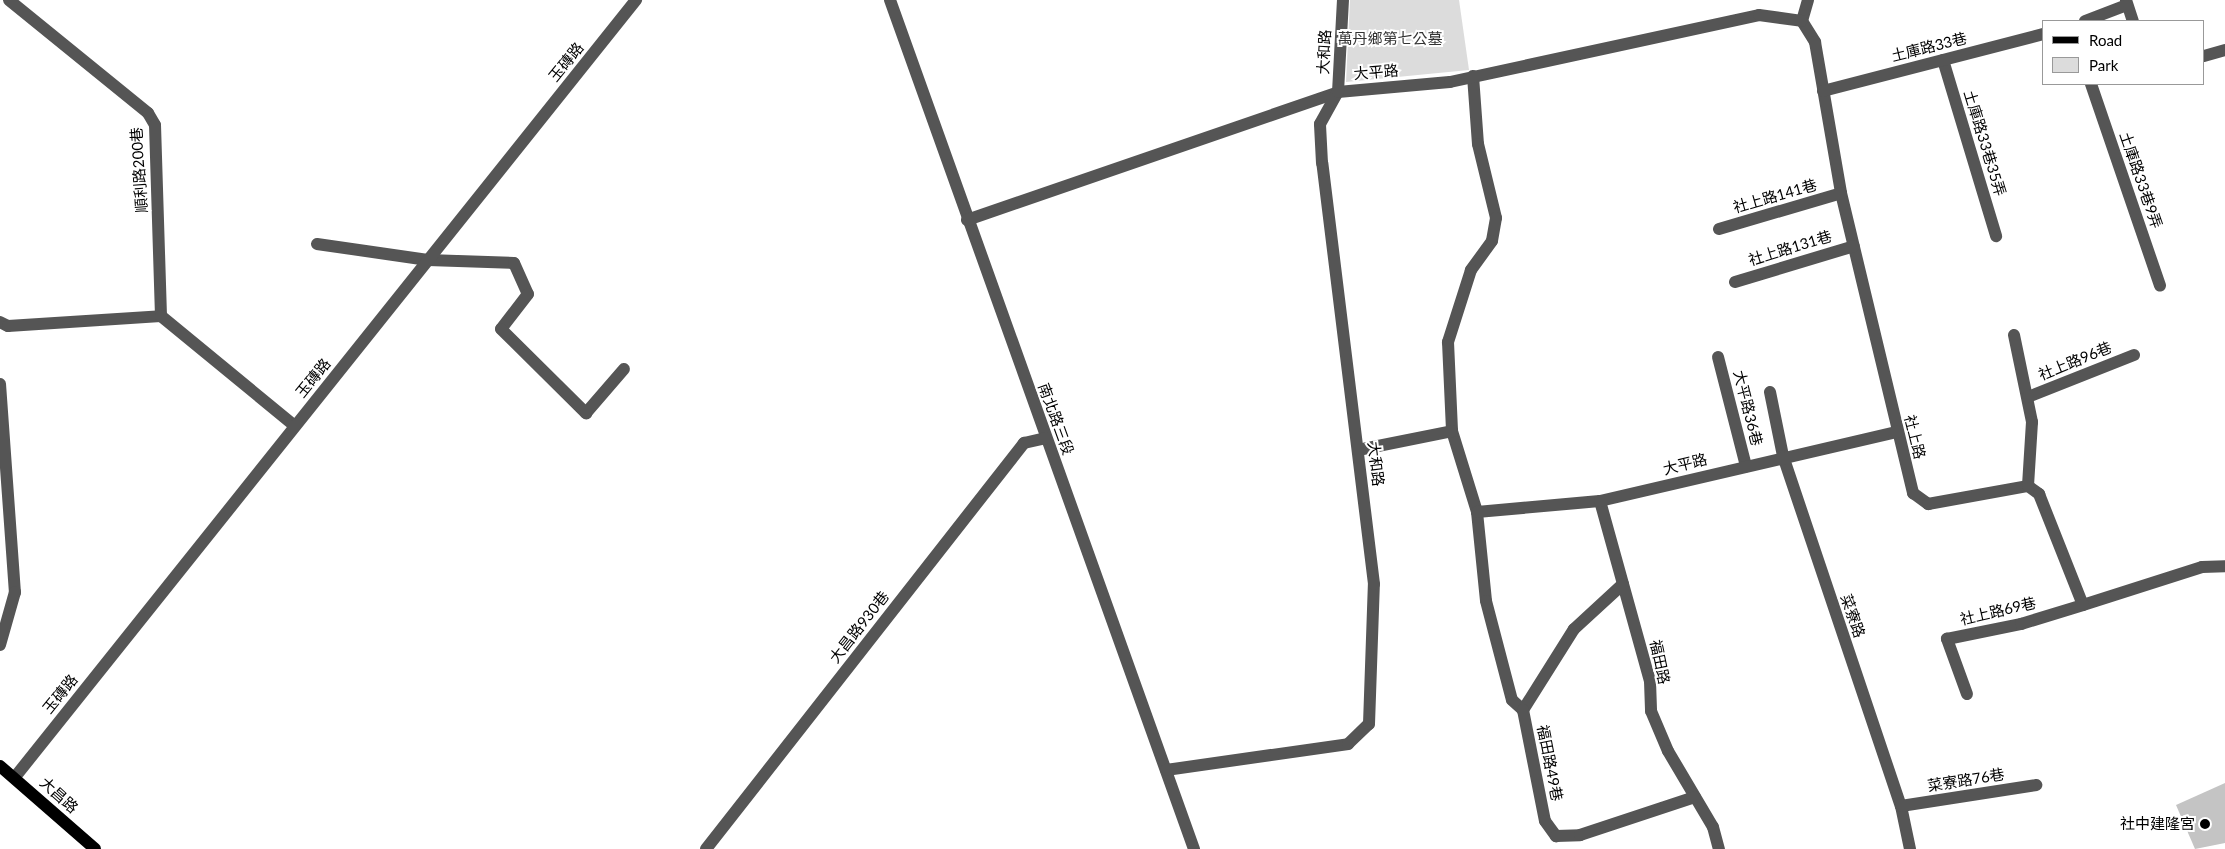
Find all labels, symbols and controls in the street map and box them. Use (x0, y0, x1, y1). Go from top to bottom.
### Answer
legend (2042, 20, 2205, 85)
street label: 大和路 (1314, 29, 1334, 75)
street label: 土庫路33巷 (1889, 29, 1969, 65)
park label: 萬丹鄉第七公墓 (1338, 30, 1442, 48)
text: Road (2089, 31, 2122, 49)
street label: 玉磚路 (545, 39, 587, 85)
text: Park (2089, 56, 2118, 74)
street label: 大平路 (1353, 61, 1399, 83)
street label: 土庫路33巷35弄 (1960, 88, 2010, 198)
street label: 順利路200巷 (127, 126, 151, 214)
street label: 土庫路33巷9弄 (2116, 129, 2166, 231)
street label: 社上路141巷 (1731, 175, 1819, 217)
street label: 社上路131巷 (1746, 227, 1834, 269)
street label: 社上路96巷 (2036, 338, 2114, 384)
street label: 玉磚路 (292, 355, 334, 401)
street label: 大平路36巷 (1730, 368, 1766, 448)
street label: 南北路三段 (1035, 381, 1077, 457)
street label: 社上路 (1901, 413, 1929, 461)
street label: 大和路 (1364, 441, 1388, 487)
street label: 大平路 (1661, 450, 1709, 478)
street label: 大昌路930巷 (825, 588, 893, 666)
street label: 菜寮路 (1837, 592, 1869, 640)
street label: 社上路69巷 (1958, 594, 2038, 628)
street label: 福田路 (1647, 638, 1673, 686)
street label: 玉磚路 (39, 671, 81, 717)
street label: 福田路49巷 (1534, 723, 1566, 803)
street label: 菜寮路76巷 (1926, 765, 2006, 795)
street label: 大昌路 (36, 773, 82, 817)
place label: 社中建隆宮 (2120, 815, 2195, 833)
marker: 社中建隆宮 (2199, 818, 2211, 830)

